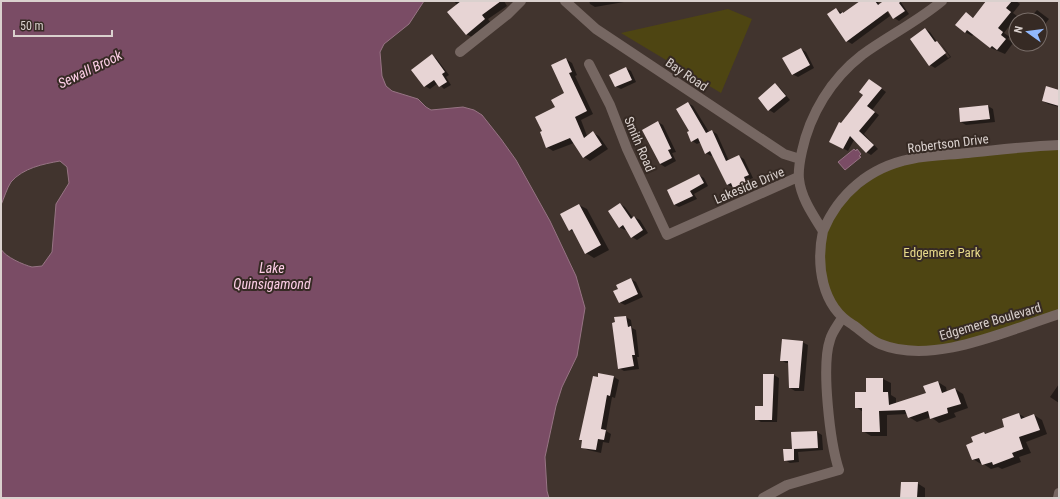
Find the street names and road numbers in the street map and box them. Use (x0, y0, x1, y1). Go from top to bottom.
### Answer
street label: Bay Road (663, 55, 711, 94)
street label: Smith Road (621, 114, 658, 174)
street label: Robertson Drive (907, 131, 990, 156)
street label: Lakeside Drive (712, 164, 786, 207)
street label: Edgemere Boulevard (938, 300, 1043, 343)

